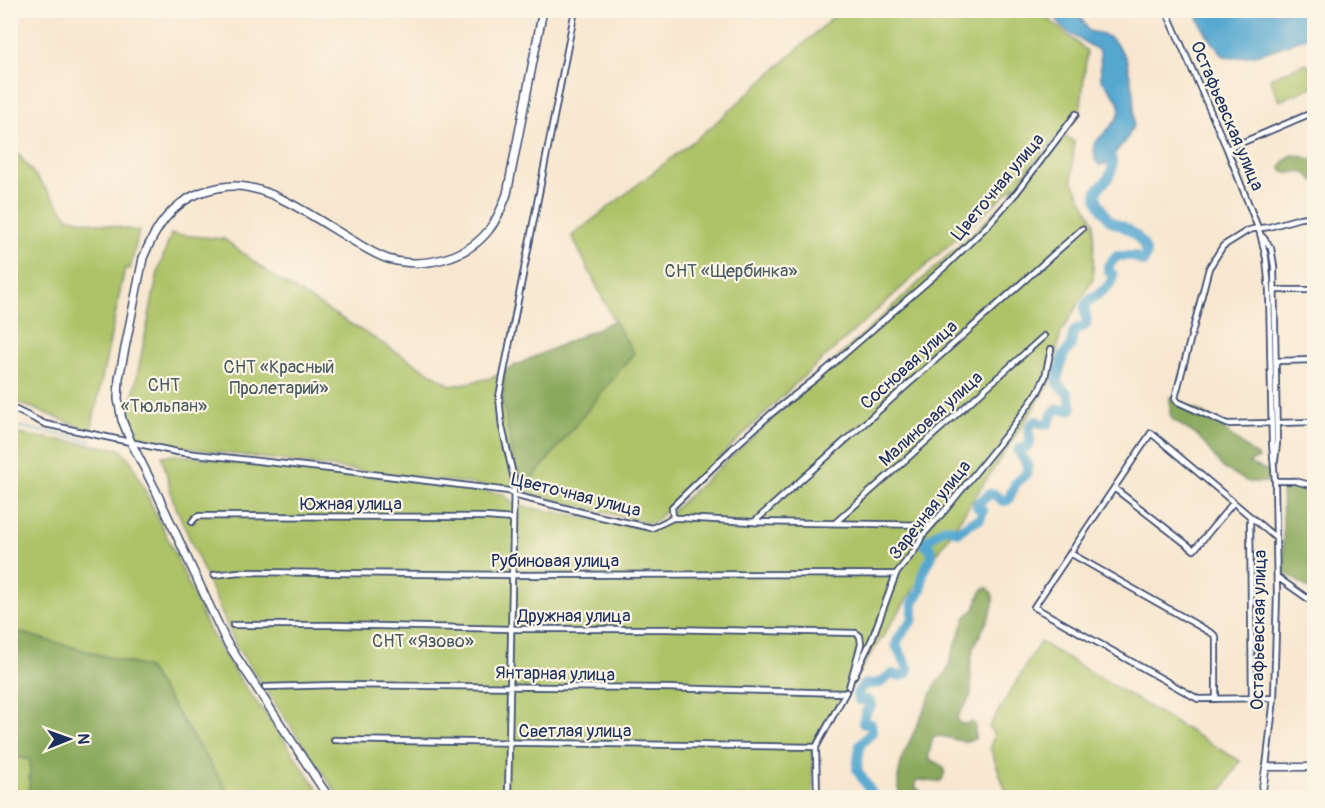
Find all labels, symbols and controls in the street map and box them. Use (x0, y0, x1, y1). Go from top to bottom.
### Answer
street label: Остафьевская улица (1185, 38, 1269, 194)
street label: Цветочная улица (947, 129, 1049, 245)
park label: СНТ «Щербинка» (665, 260, 797, 283)
street label: Сосновая улица (856, 315, 962, 415)
park label: СНТ «Красный Пролетарий» (224, 356, 334, 400)
street label: Малиновая улица (874, 366, 988, 472)
park label: СНТ «Тюльпан» (121, 374, 207, 418)
street label: Заречная улица (884, 456, 976, 564)
street label: Цветочная улица (509, 468, 643, 522)
street label: Южная улица (300, 493, 402, 516)
street label: Рубиновая улица (491, 550, 619, 573)
street label: Остафьевская улица (1246, 550, 1272, 710)
street label: Дружная улица (516, 605, 631, 628)
park label: СНТ «Язово» (372, 630, 474, 653)
street label: Янтарная улица (495, 661, 615, 687)
north arrow (39, 709, 99, 769)
street label: Светлая улица (519, 720, 631, 743)
text: N (73, 733, 93, 745)

